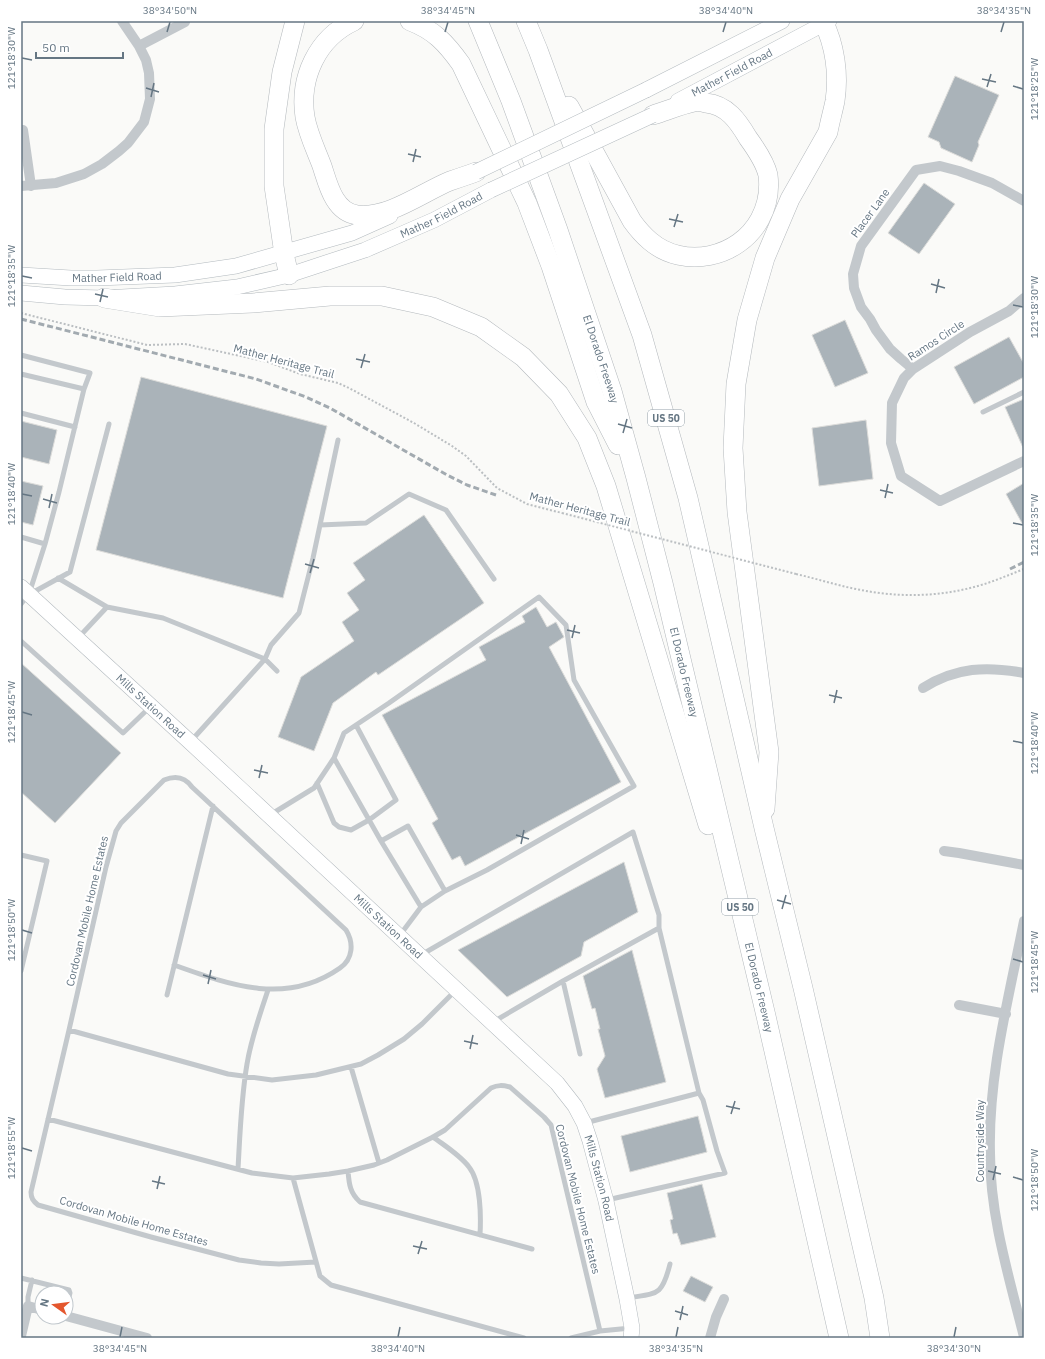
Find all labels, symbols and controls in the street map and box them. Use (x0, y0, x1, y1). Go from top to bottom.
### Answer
text: 38°34'50"N (143, 4, 197, 17)
text: 38°34'45"N (421, 4, 475, 17)
text: 38°34'40"N (699, 4, 753, 17)
text: 38°34'35"N (977, 4, 1031, 17)
text: 121°18'30"W (5, 27, 18, 89)
scale bar (36, 34, 123, 60)
text: 50 m (42, 40, 70, 55)
street label: Mather Field Road (689, 45, 775, 100)
text: 121°18'25"W (1028, 58, 1041, 120)
street label: Placer Lane (847, 186, 893, 240)
street label: Mather Field Road (398, 189, 485, 241)
text: 121°18'35"W (5, 245, 18, 307)
street label: Mather Field Road (72, 269, 162, 285)
text: 121°18'30"W (1028, 276, 1041, 338)
street label: El Dorado Freeway (580, 313, 622, 405)
street label: Ramos Circle (905, 317, 967, 363)
street label: Mather Heritage Trail (232, 341, 336, 381)
road number: US 50 (648, 410, 684, 426)
text: 121°18'40"W (5, 463, 18, 525)
street label: Mather Heritage Trail (528, 489, 632, 529)
text: 121°18'35"W (1028, 494, 1041, 556)
street label: El Dorado Freeway (667, 626, 702, 719)
street label: Mills Station Road (113, 671, 188, 741)
text: 121°18'45"W (5, 681, 18, 743)
text: 121°18'40"W (1028, 712, 1041, 774)
street label: Cordovan Mobile Home Estates (63, 834, 111, 988)
street label: Mills Station Road (351, 891, 426, 962)
text: 121°18'50"W (5, 899, 18, 961)
road number: US 50 (722, 899, 758, 915)
text: 121°18'45"W (1028, 931, 1041, 993)
street label: El Dorado Freeway (742, 941, 777, 1034)
street label: Countryside Way (973, 1099, 987, 1183)
text: 121°18'55"W (5, 1117, 18, 1179)
street label: Cordovan Mobile Home Estates (553, 1123, 603, 1275)
street label: Mills Station Road (581, 1133, 617, 1223)
text: 121°18'50"W (1028, 1149, 1041, 1211)
street label: Cordovan Mobile Home Estates (58, 1193, 210, 1249)
north arrow (34, 1285, 74, 1325)
text: N (37, 1297, 52, 1308)
text: 38°34'45"N (93, 1342, 147, 1355)
text: 38°34'40"N (371, 1342, 425, 1355)
text: 38°34'35"N (649, 1342, 703, 1355)
text: 38°34'30"N (927, 1342, 981, 1355)

